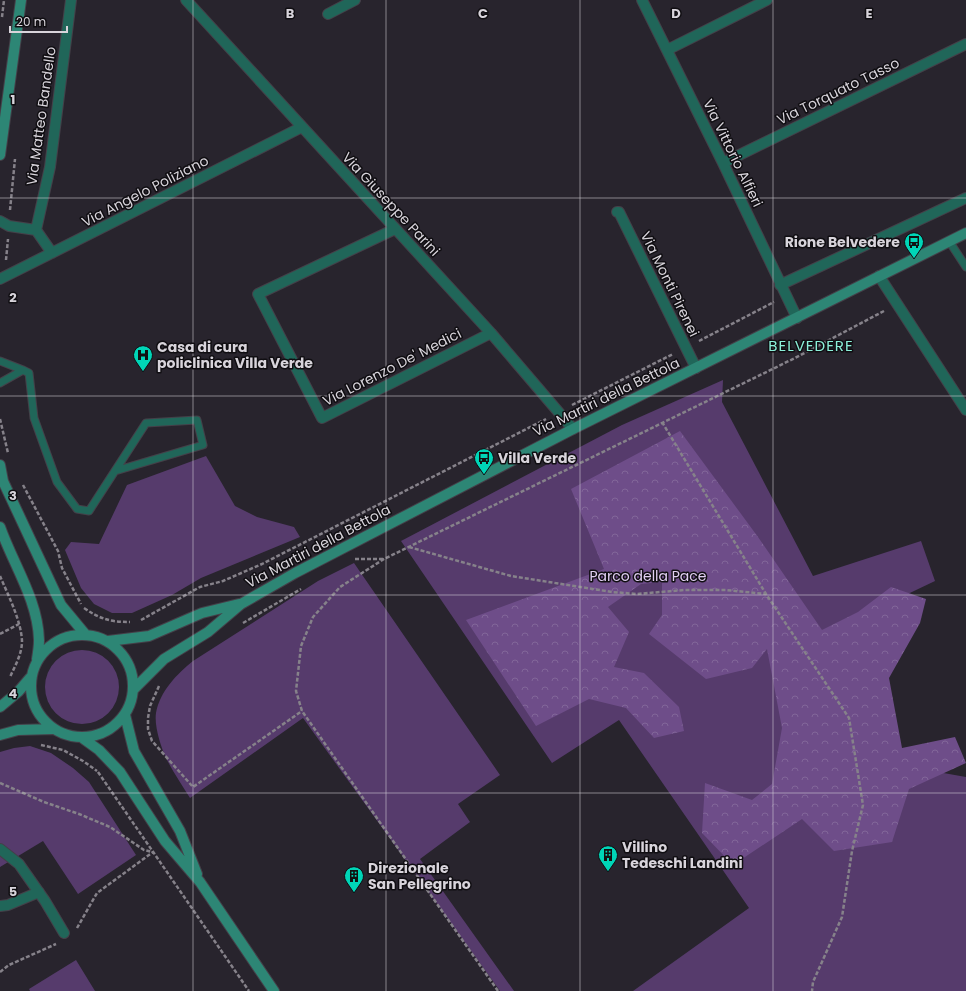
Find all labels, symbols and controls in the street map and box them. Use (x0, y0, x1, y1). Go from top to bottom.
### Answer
text: B (286, 4, 295, 23)
text: C (478, 4, 488, 23)
text: D (671, 4, 681, 23)
text: E (865, 4, 873, 23)
scale bar (10, 8, 67, 34)
text: 20 m (16, 13, 46, 30)
street label: Via Matteo Bandello (21, 45, 61, 187)
street label: Via Torquato Tasso (773, 53, 903, 129)
text: 1 (11, 90, 15, 109)
street label: Via Vittorio Alfieri (698, 96, 768, 210)
street label: Via Giuseppe Parini (338, 148, 444, 260)
street label: Via Angelo Poliziano (78, 150, 212, 232)
street label: Via Monti Pirenei (636, 228, 704, 340)
bus stop icon: Rione Belvedere (903, 231, 925, 259)
place label: Rione Belvedere (785, 232, 900, 252)
text: 2 (9, 288, 17, 307)
street label: Via Lorenzo De' Medici (319, 323, 465, 411)
district label: BELVEDERE (768, 335, 854, 356)
place label: Casa di cura policlinica Villa Verde (157, 337, 313, 373)
hospital icon: Casa di cura policlinica Villa Verde (132, 344, 154, 372)
street label: Via Martiri della Bettola (529, 353, 683, 441)
bus stop icon: Villa Verde (473, 447, 495, 475)
place label: Villa Verde (498, 448, 576, 468)
text: 3 (9, 486, 17, 505)
street label: Via Martiri della Bettola (242, 499, 394, 593)
park label: Parco della Pace (590, 566, 707, 586)
text: 4 (9, 684, 18, 703)
place label: Villino Tedeschi Landini (622, 837, 743, 873)
building icon: Villino Tedeschi Landini (597, 844, 619, 872)
place label: Direzionale San Pellegrino (368, 858, 471, 894)
building icon: Direzionale San Pellegrino (343, 865, 365, 893)
text: 5 (9, 882, 17, 901)

